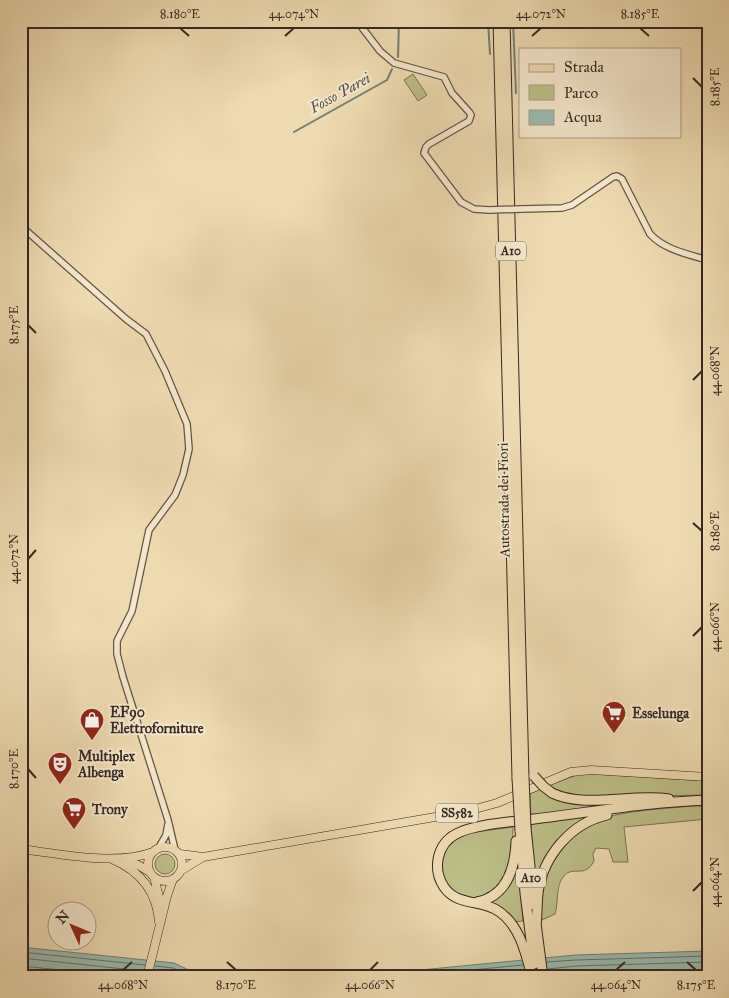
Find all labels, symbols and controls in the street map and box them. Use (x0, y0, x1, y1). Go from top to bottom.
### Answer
text: 8.180°E (160, 7, 200, 21)
text: 44.074°N (269, 7, 319, 21)
text: 44.072°N (516, 7, 566, 21)
text: 8.185°E (621, 7, 660, 21)
legend (519, 48, 682, 138)
text: Strada (564, 58, 604, 76)
text: 8.185°E (708, 67, 722, 106)
water label: Fosso Parei (305, 69, 374, 118)
text: Parco (564, 84, 599, 102)
text: Acqua (563, 108, 603, 127)
road number: A10 (496, 242, 526, 260)
text: 8.175°E (7, 305, 21, 344)
text: 44.068°N (708, 346, 722, 396)
street label: Autostrada dei Fiori (494, 442, 514, 559)
text: 8.180°E (708, 511, 722, 551)
text: 44.072°N (7, 534, 21, 584)
text: 44.066°N (708, 602, 722, 652)
supermarket icon: Esselunga (601, 700, 627, 734)
place label: EF90 Elettroforniture (110, 704, 204, 737)
place label: Esselunga (632, 705, 690, 723)
shop icon: EF90 Elettroforniture (79, 707, 105, 741)
place label: Multiplex Albenga (77, 748, 136, 782)
text: 8.170°E (7, 749, 21, 789)
theatre icon: Multiplex Albenga (47, 751, 73, 785)
supermarket icon: Trony (61, 796, 87, 830)
place label: Trony (91, 801, 129, 819)
road number: SS582 (436, 804, 478, 822)
text: 44.064°N (708, 857, 722, 907)
road number: A10 (516, 868, 546, 888)
north arrow (48, 900, 98, 950)
text: N (53, 907, 73, 927)
text: 44.068°N (98, 978, 148, 992)
text: 8.170°E (216, 978, 256, 992)
text: 44.066°N (345, 978, 395, 992)
text: 44.064°N (591, 978, 641, 992)
text: 8.175°E (677, 978, 716, 992)

